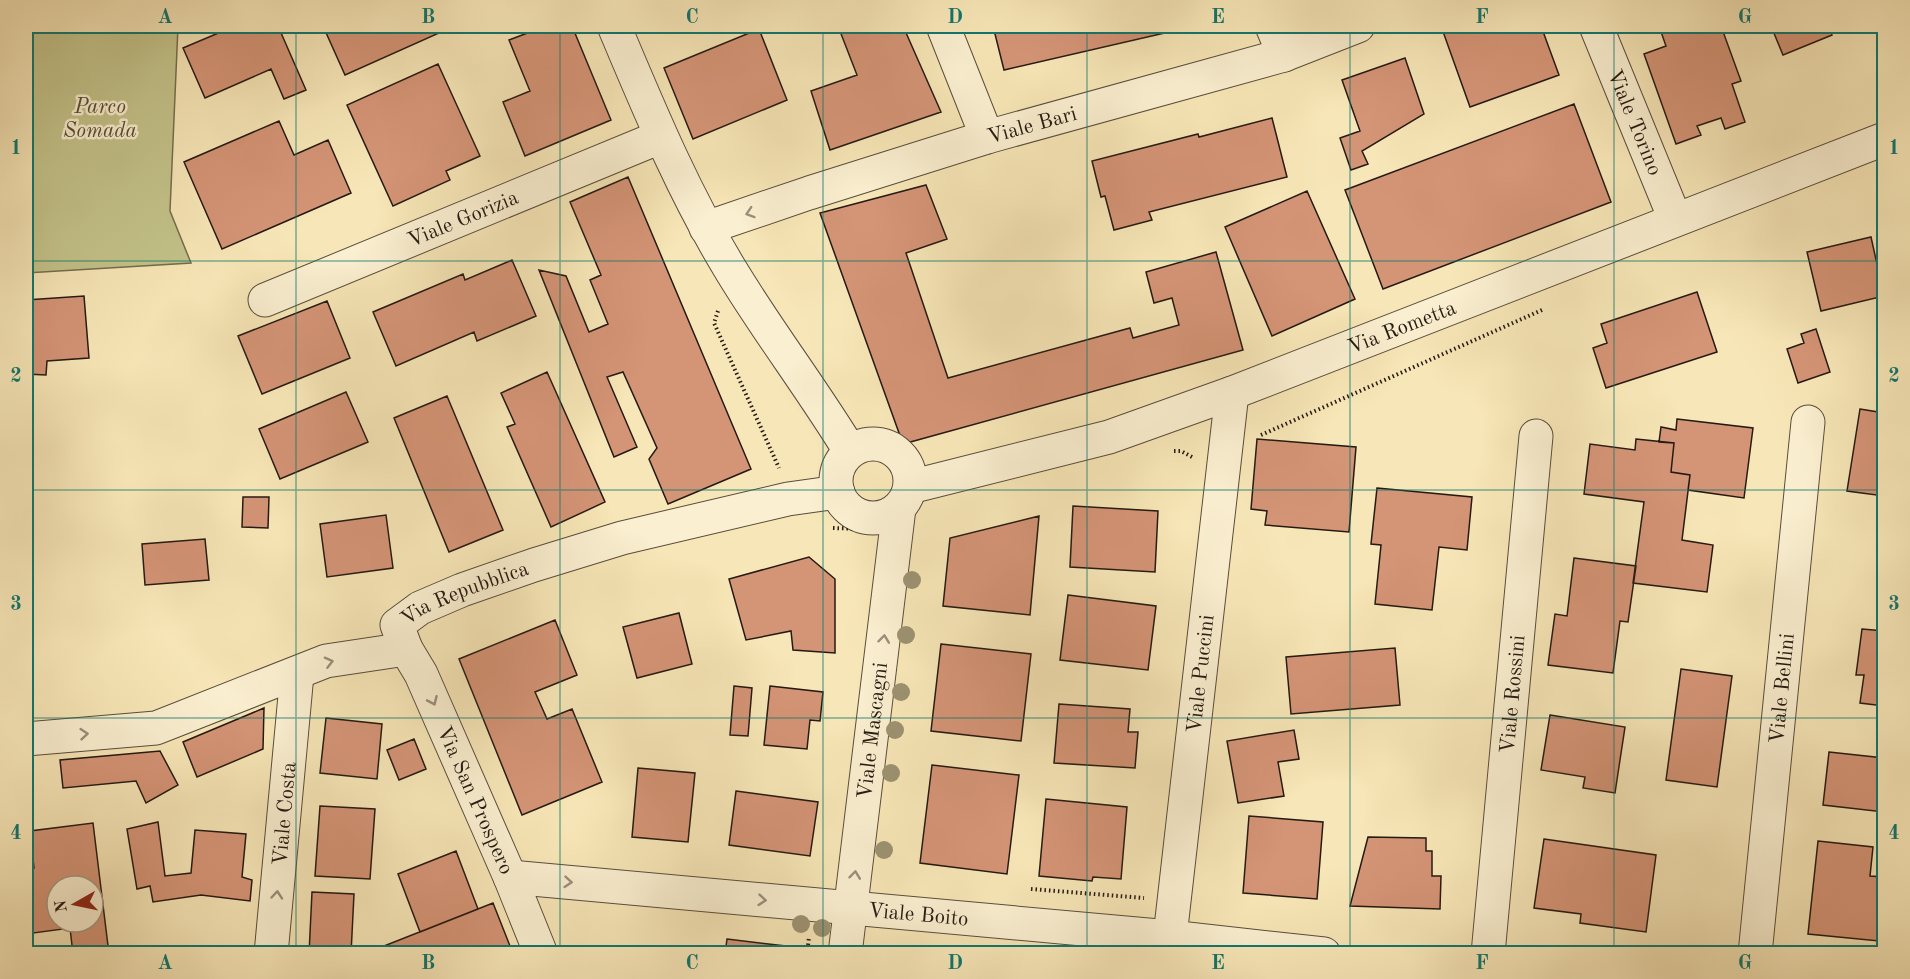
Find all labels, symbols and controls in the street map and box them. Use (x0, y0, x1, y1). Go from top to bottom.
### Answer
text: A (157, 8, 173, 28)
text: B (421, 8, 435, 28)
text: C (685, 8, 699, 28)
text: D (947, 8, 963, 28)
text: E (1211, 8, 1225, 28)
text: F (1475, 8, 1489, 28)
text: G (1738, 8, 1752, 28)
street label: Viale Torino (1603, 67, 1665, 179)
park label: Parco Somada (63, 97, 137, 142)
street label: Viale Bari (985, 104, 1079, 148)
text: 1 (10, 139, 22, 159)
text: 1 (1888, 139, 1900, 159)
street label: Viale Gorizia (405, 188, 522, 252)
one-way arrow (745, 206, 756, 218)
street label: Via Rometta (1345, 298, 1459, 359)
text: 2 (10, 367, 22, 387)
text: 2 (1888, 367, 1900, 387)
street label: Via Repubblica (398, 559, 532, 630)
text: 3 (10, 595, 22, 615)
text: 3 (1888, 595, 1900, 615)
street label: Viale Puccini (1184, 614, 1219, 734)
street label: Viale Bellini (1767, 632, 1799, 745)
street label: Viale Rossini (1498, 634, 1530, 754)
one-way arrow (877, 635, 889, 644)
one-way arrow (324, 656, 334, 669)
street label: Viale Mascagni (855, 661, 892, 800)
one-way arrow (425, 694, 437, 705)
street label: Via San Prospero (433, 723, 517, 878)
one-way arrow (79, 728, 88, 741)
street label: Viale Costa (270, 761, 301, 866)
text: 4 (10, 824, 22, 844)
text: 4 (1888, 824, 1900, 844)
one-way arrow (848, 870, 860, 879)
north arrow (45, 874, 105, 934)
one-way arrow (564, 875, 573, 888)
one-way arrow (270, 891, 283, 900)
one-way arrow (758, 893, 767, 906)
text: N (53, 898, 71, 913)
street label: Viale Boito (867, 901, 969, 931)
text: A (157, 954, 173, 974)
text: B (421, 954, 435, 974)
text: C (685, 954, 699, 974)
text: D (947, 954, 963, 974)
text: E (1211, 954, 1225, 974)
text: F (1475, 954, 1489, 974)
text: G (1738, 954, 1752, 974)

